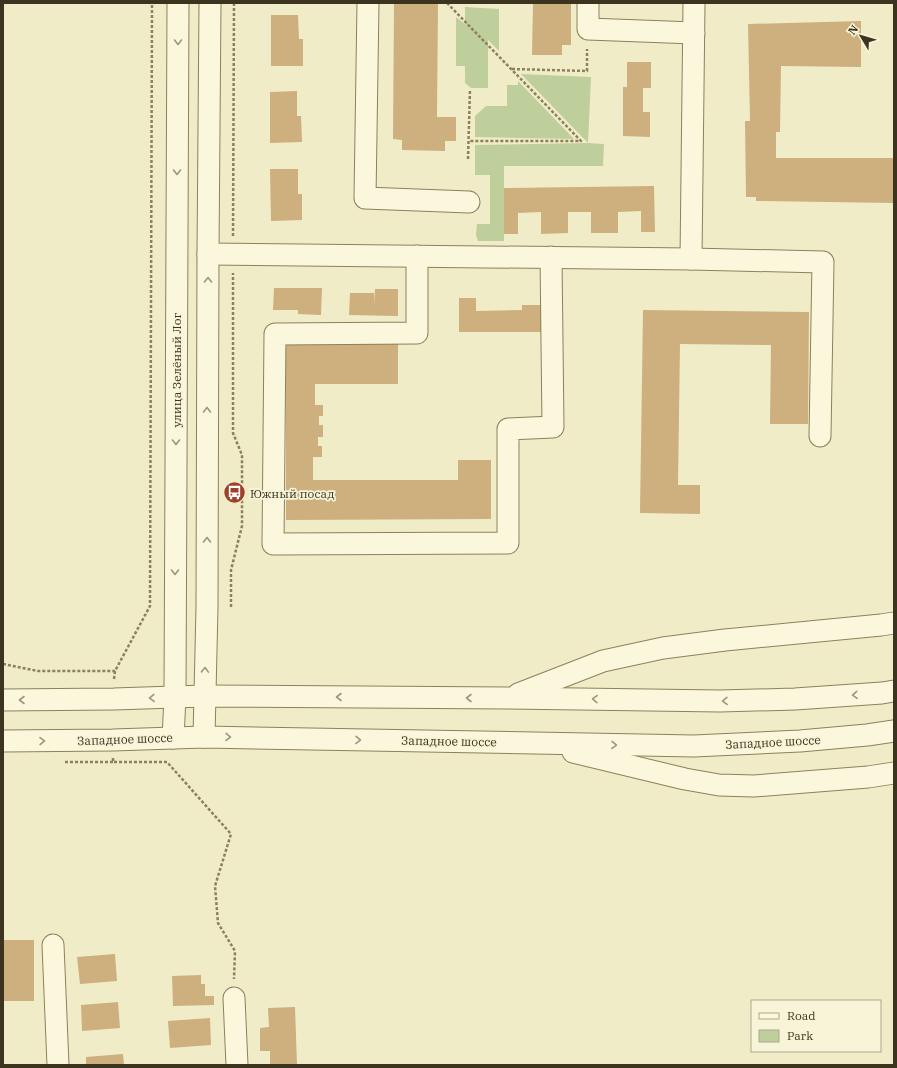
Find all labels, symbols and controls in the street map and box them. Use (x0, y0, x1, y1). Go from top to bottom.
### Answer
north arrow (841, 16, 881, 56)
text: N (845, 22, 861, 38)
one-way arrow (174, 39, 182, 45)
one-way arrow (173, 169, 181, 175)
one-way arrow (204, 277, 212, 283)
street label: улица Зелёный Лог (169, 312, 184, 427)
one-way arrow (203, 407, 211, 413)
one-way arrow (172, 439, 180, 445)
bus stop icon: Южный посад (222, 480, 248, 506)
place label: Южный посад (250, 486, 335, 501)
one-way arrow (203, 537, 211, 543)
one-way arrow (171, 569, 179, 575)
one-way arrow (201, 667, 209, 673)
one-way arrow (852, 690, 858, 699)
one-way arrow (336, 693, 342, 701)
one-way arrow (149, 694, 155, 702)
one-way arrow (466, 694, 472, 702)
one-way arrow (592, 695, 598, 703)
one-way arrow (19, 696, 25, 704)
one-way arrow (722, 697, 728, 705)
street label: Западное шоссе (77, 730, 173, 748)
street label: Западное шоссе (725, 732, 821, 752)
one-way arrow (225, 733, 231, 741)
street label: Западное шоссе (401, 733, 497, 749)
one-way arrow (355, 736, 361, 744)
one-way arrow (39, 737, 45, 745)
one-way arrow (611, 740, 617, 749)
legend (751, 1000, 881, 1052)
text: Road (787, 1008, 816, 1023)
text: Park (787, 1028, 813, 1043)

